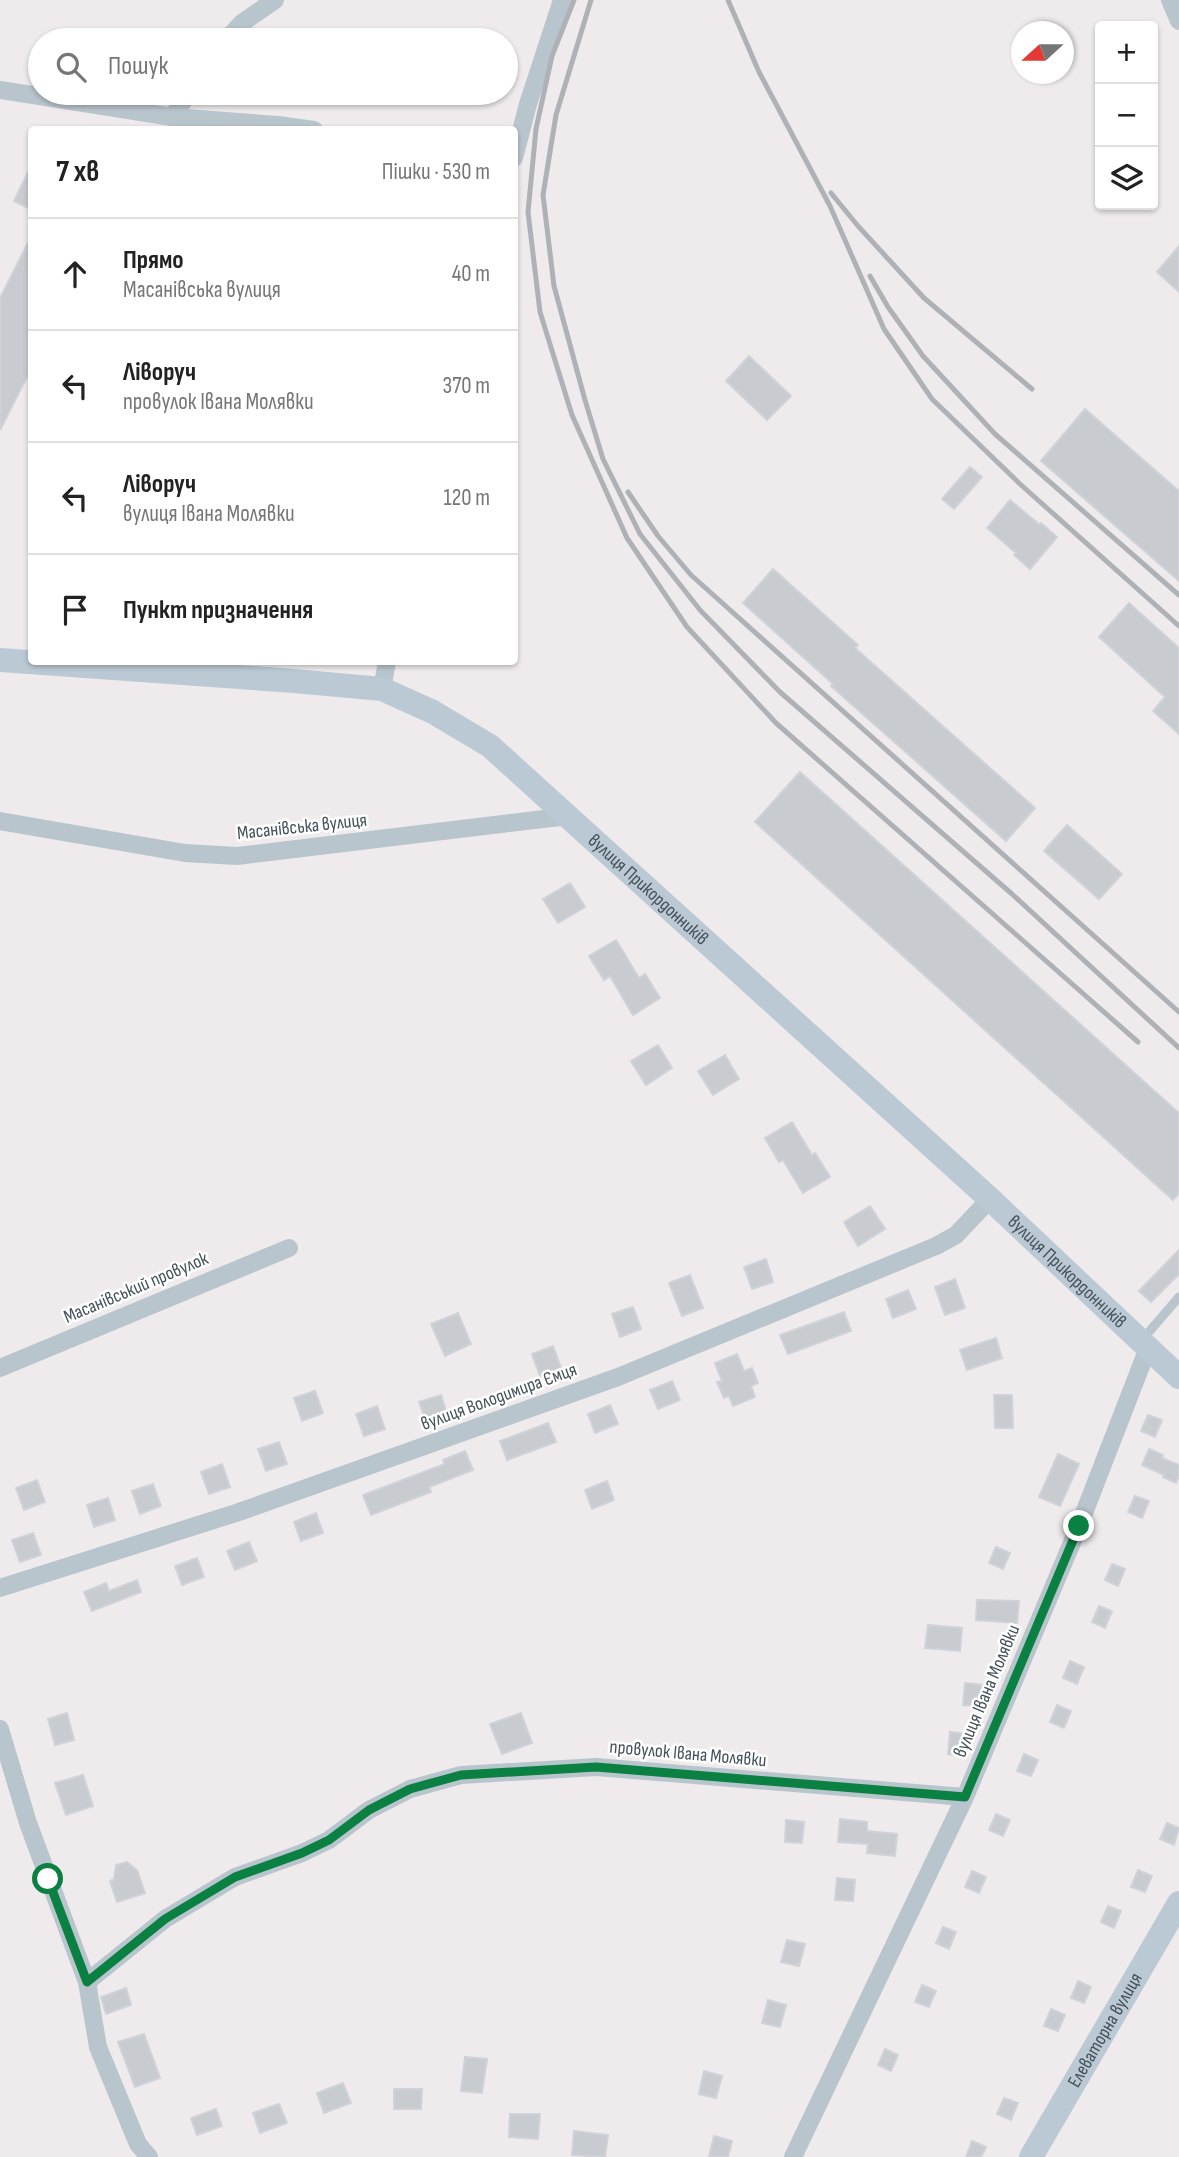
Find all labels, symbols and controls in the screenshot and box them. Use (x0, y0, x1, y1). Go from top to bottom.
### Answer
north arrow (1011, 21, 1074, 84)
map controls (1095, 21, 1158, 210)
button: + (1095, 21, 1158, 84)
search box (28, 28, 518, 105)
icon: search (52, 48, 90, 86)
text: Пошук (108, 51, 168, 82)
button: − (1095, 84, 1158, 147)
button: layers (1095, 147, 1158, 210)
text: 7 хв (56, 154, 99, 190)
text: Пішки · 530 m (382, 158, 490, 186)
text: Прямо (123, 245, 184, 276)
icon: ahead (56, 255, 94, 293)
text: 40 m (452, 260, 490, 288)
text: Масанівська вулиця (123, 276, 281, 304)
text: Ліворуч (123, 357, 196, 388)
icon: left (56, 367, 94, 405)
text: 370 m (443, 372, 490, 400)
text: провулок Івана Молявки (123, 388, 314, 416)
text: Ліворуч (123, 469, 196, 500)
icon: left (56, 479, 94, 517)
text: 120 m (444, 484, 490, 512)
text: вулиця Івана Молявки (123, 500, 295, 528)
icon: arrive (56, 591, 94, 629)
text: Пункт призначення (123, 595, 313, 626)
street label: Масанівська вулиця (236, 809, 368, 845)
street label: вулиця Прикордонників (583, 829, 713, 950)
street label: вулиця Прикордонників (1003, 1210, 1131, 1333)
street label: Масанівський провулок (60, 1247, 212, 1329)
street label: вулиця Володимира Ємця (418, 1358, 580, 1436)
route end (1063, 1510, 1094, 1541)
street label: вулиця Івана Молявки (949, 1621, 1025, 1761)
street label: провулок Івана Молявки (609, 1736, 767, 1772)
route start (32, 1863, 63, 1894)
street label: Елеваторна вулиця (1063, 1969, 1147, 2091)

